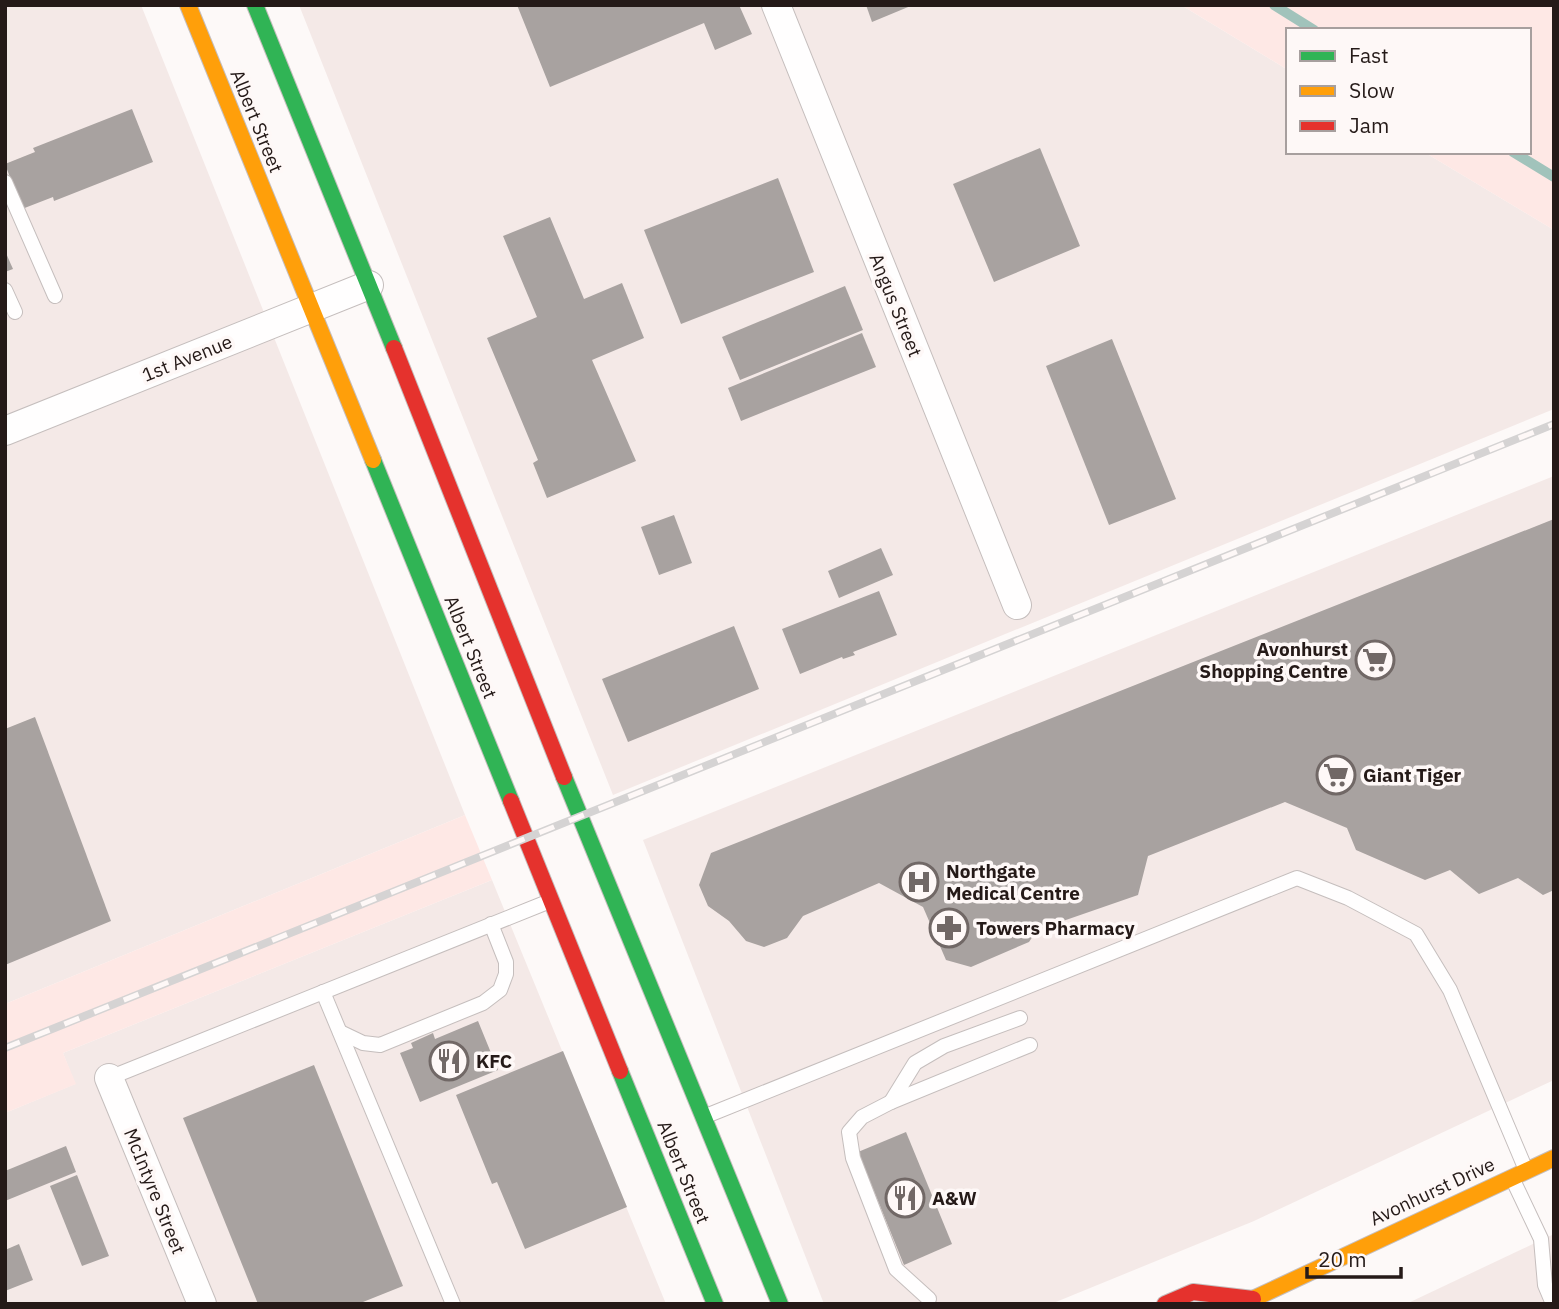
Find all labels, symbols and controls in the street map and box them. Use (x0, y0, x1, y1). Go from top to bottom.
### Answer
legend (1286, 28, 1531, 154)
text: Fast (1349, 41, 1389, 69)
street label: Albert Street (225, 66, 289, 176)
text: Slow (1349, 76, 1395, 104)
text: Jam (1349, 111, 1389, 139)
street label: Angus Street (864, 250, 928, 360)
street label: 1st Avenue (138, 329, 236, 387)
street label: Albert Street (439, 592, 503, 702)
place label: Avonhurst Shopping Centre (1199, 637, 1348, 683)
supermarket icon: Avonhurst Shopping Centre (1354, 639, 1396, 681)
supermarket icon: Giant Tiger (1315, 754, 1357, 796)
place label: Giant Tiger (1363, 763, 1462, 787)
place label: Northgate Medical Centre (946, 859, 1080, 905)
hospital icon: Northgate Medical Centre (898, 861, 940, 903)
pharmacy icon: Towers Pharmacy (928, 907, 970, 949)
place label: Towers Pharmacy (976, 916, 1135, 940)
restaurant icon: KFC (428, 1040, 470, 1082)
place label: KFC (476, 1049, 512, 1073)
street label: Albert Street (652, 1117, 716, 1227)
street label: McIntyre Street (119, 1125, 191, 1257)
street label: Avonhurst Drive (1366, 1152, 1498, 1230)
restaurant icon: A&W (884, 1177, 926, 1219)
place label: A&W (932, 1186, 977, 1210)
scale bar (1307, 1236, 1402, 1280)
text: 20 m (1318, 1245, 1367, 1273)

